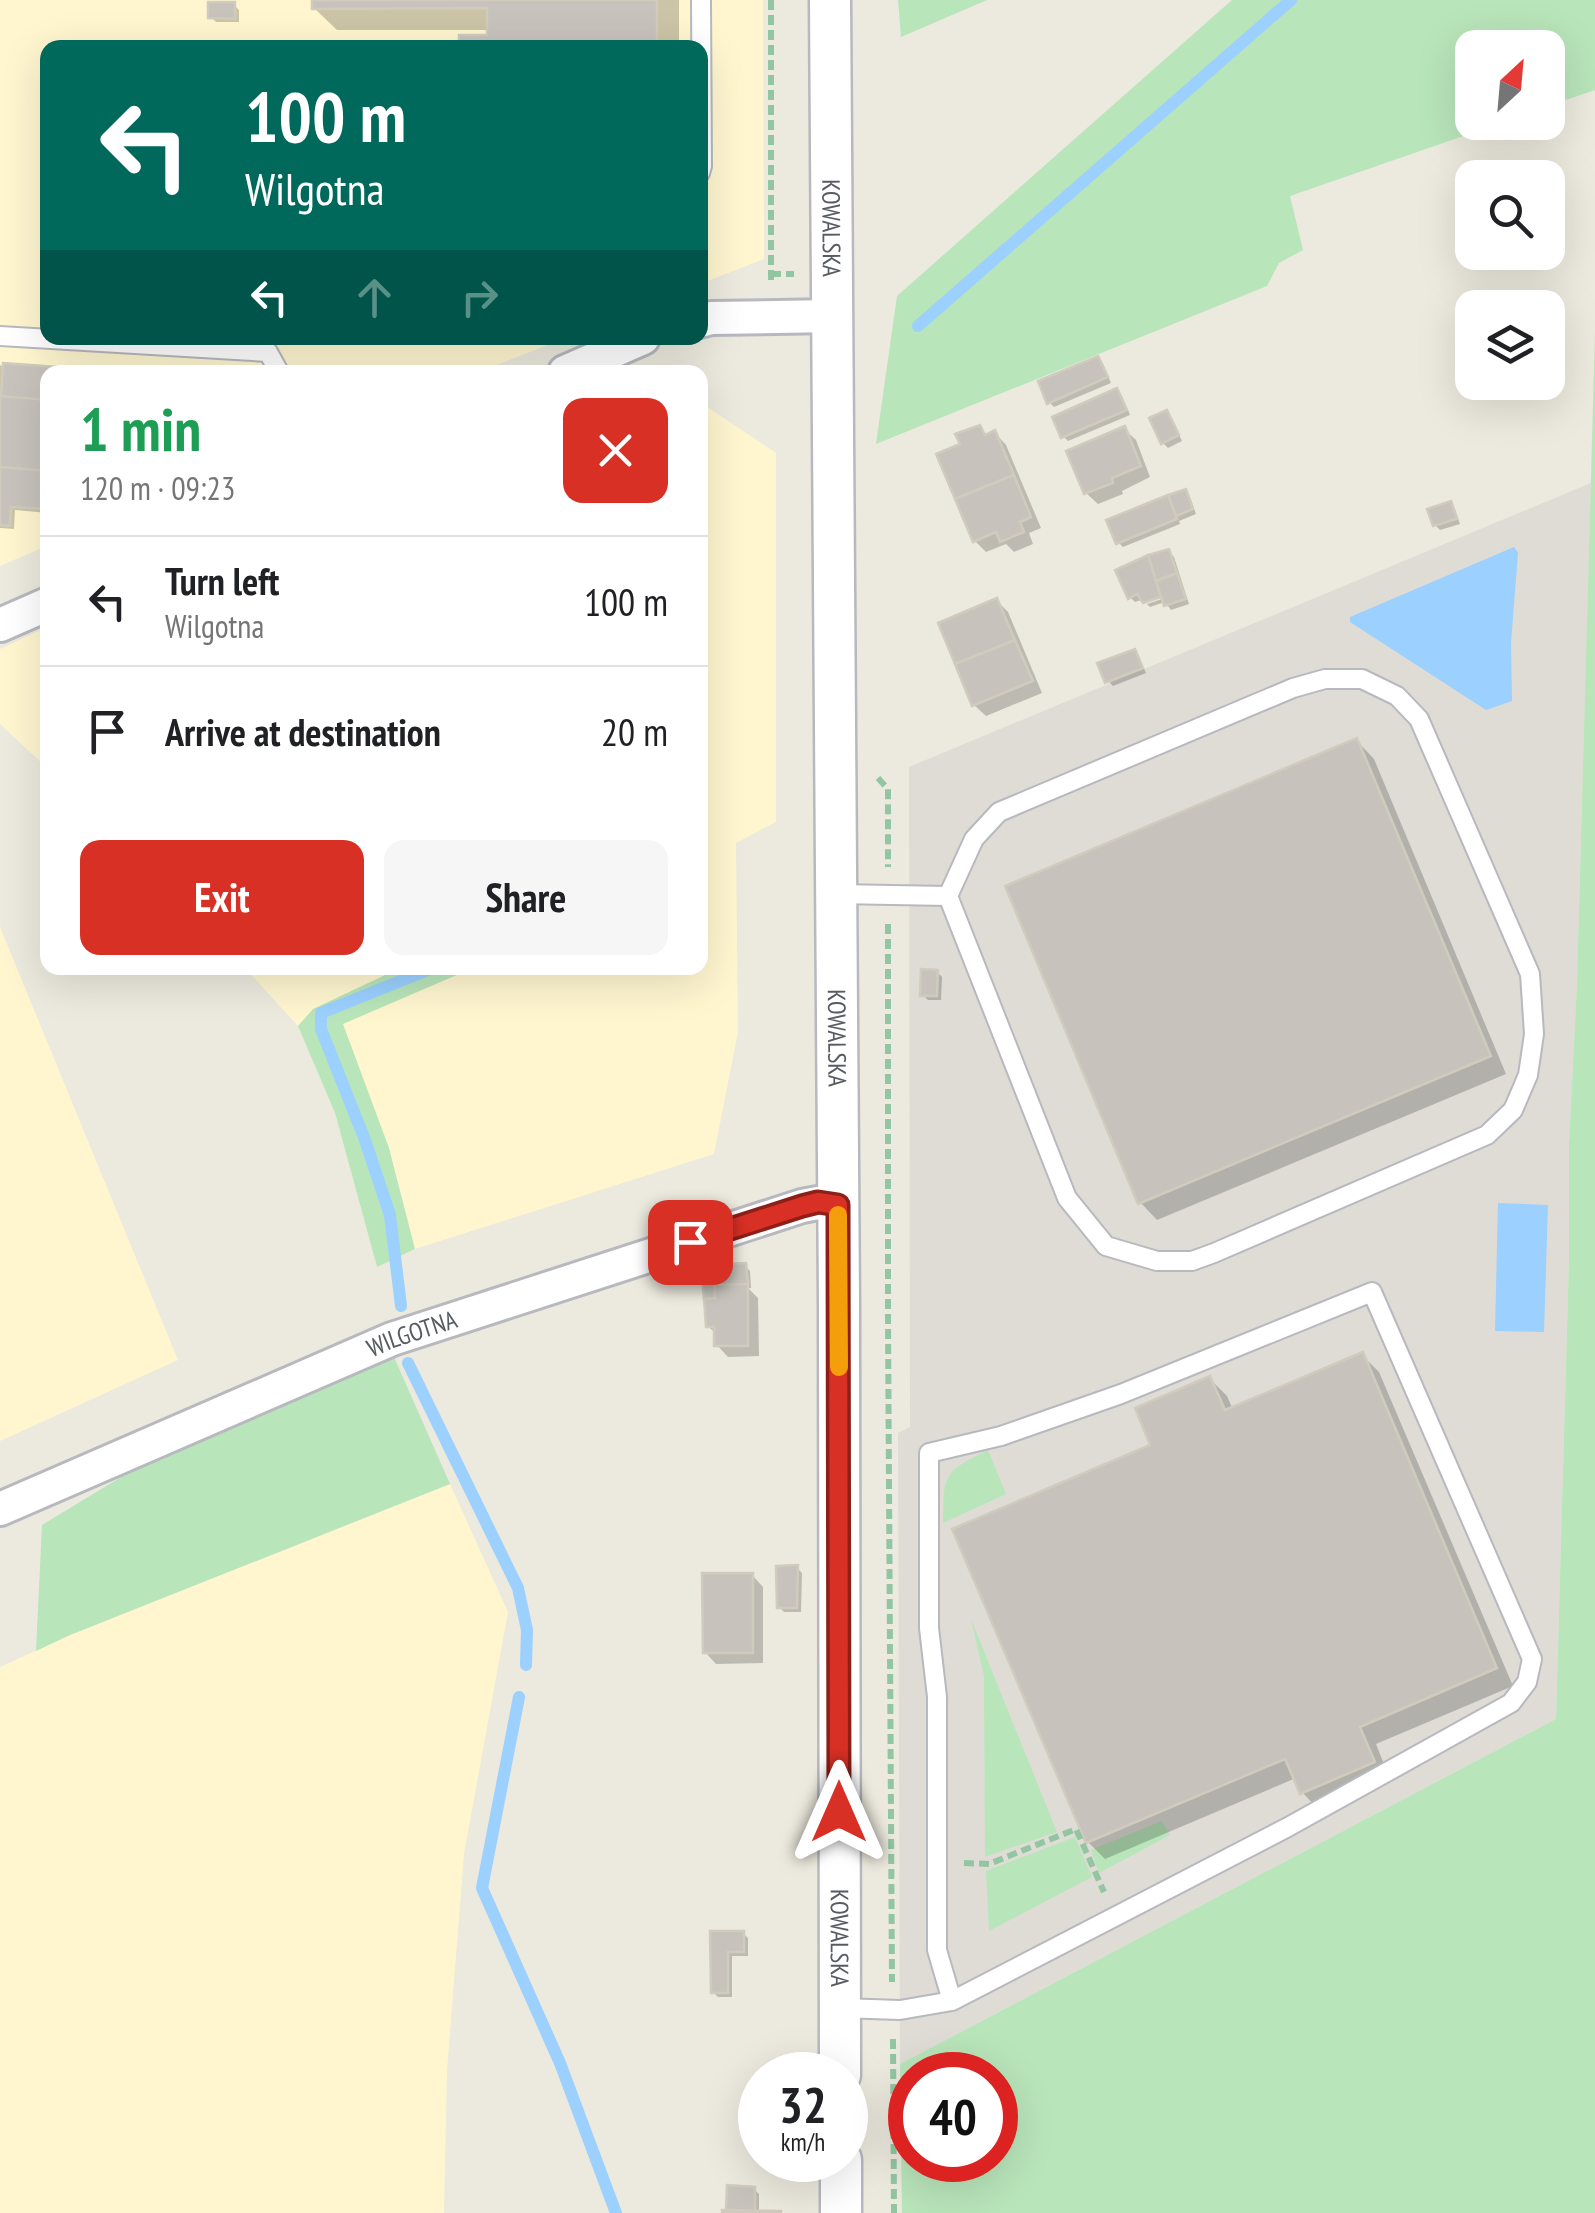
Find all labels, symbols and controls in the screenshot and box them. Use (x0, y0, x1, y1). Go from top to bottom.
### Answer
north arrow (1455, 30, 1565, 140)
map controls (1455, 30, 1565, 400)
text: 100 m (245, 71, 406, 161)
icon: left (80, 80, 210, 210)
text: Wilgotna (245, 159, 385, 217)
button: search (1455, 160, 1565, 270)
street label: KOWALSKA (815, 179, 848, 277)
icon: left (242, 270, 297, 325)
icon: ahead (347, 270, 402, 325)
icon: right (452, 270, 507, 325)
button: layers (1455, 290, 1565, 400)
text: 1 min (80, 390, 201, 468)
button: close (563, 398, 668, 503)
text: 120 m · 09:23 (80, 467, 235, 509)
text: Turn left (165, 556, 279, 605)
icon: left (80, 574, 135, 629)
text: 100 m (584, 577, 668, 626)
text: Wilgotna (165, 605, 264, 647)
icon: arrive (80, 704, 135, 759)
text: Arrive at destination (165, 707, 441, 756)
text: 20 m (601, 707, 668, 756)
button: Exit (80, 840, 364, 955)
button: Share (384, 840, 668, 955)
street label: KOWALSKA (821, 989, 853, 1087)
pin (648, 1200, 733, 1285)
icon: arrive (663, 1215, 718, 1270)
street label: WILGOTNA (362, 1303, 461, 1364)
position arrow (787, 1760, 891, 1864)
street label: KOWALSKA (824, 1889, 856, 1987)
speed limit sign: 40 (888, 2052, 1018, 2182)
text: 32 (779, 2072, 827, 2137)
text: km/h (781, 2126, 825, 2158)

